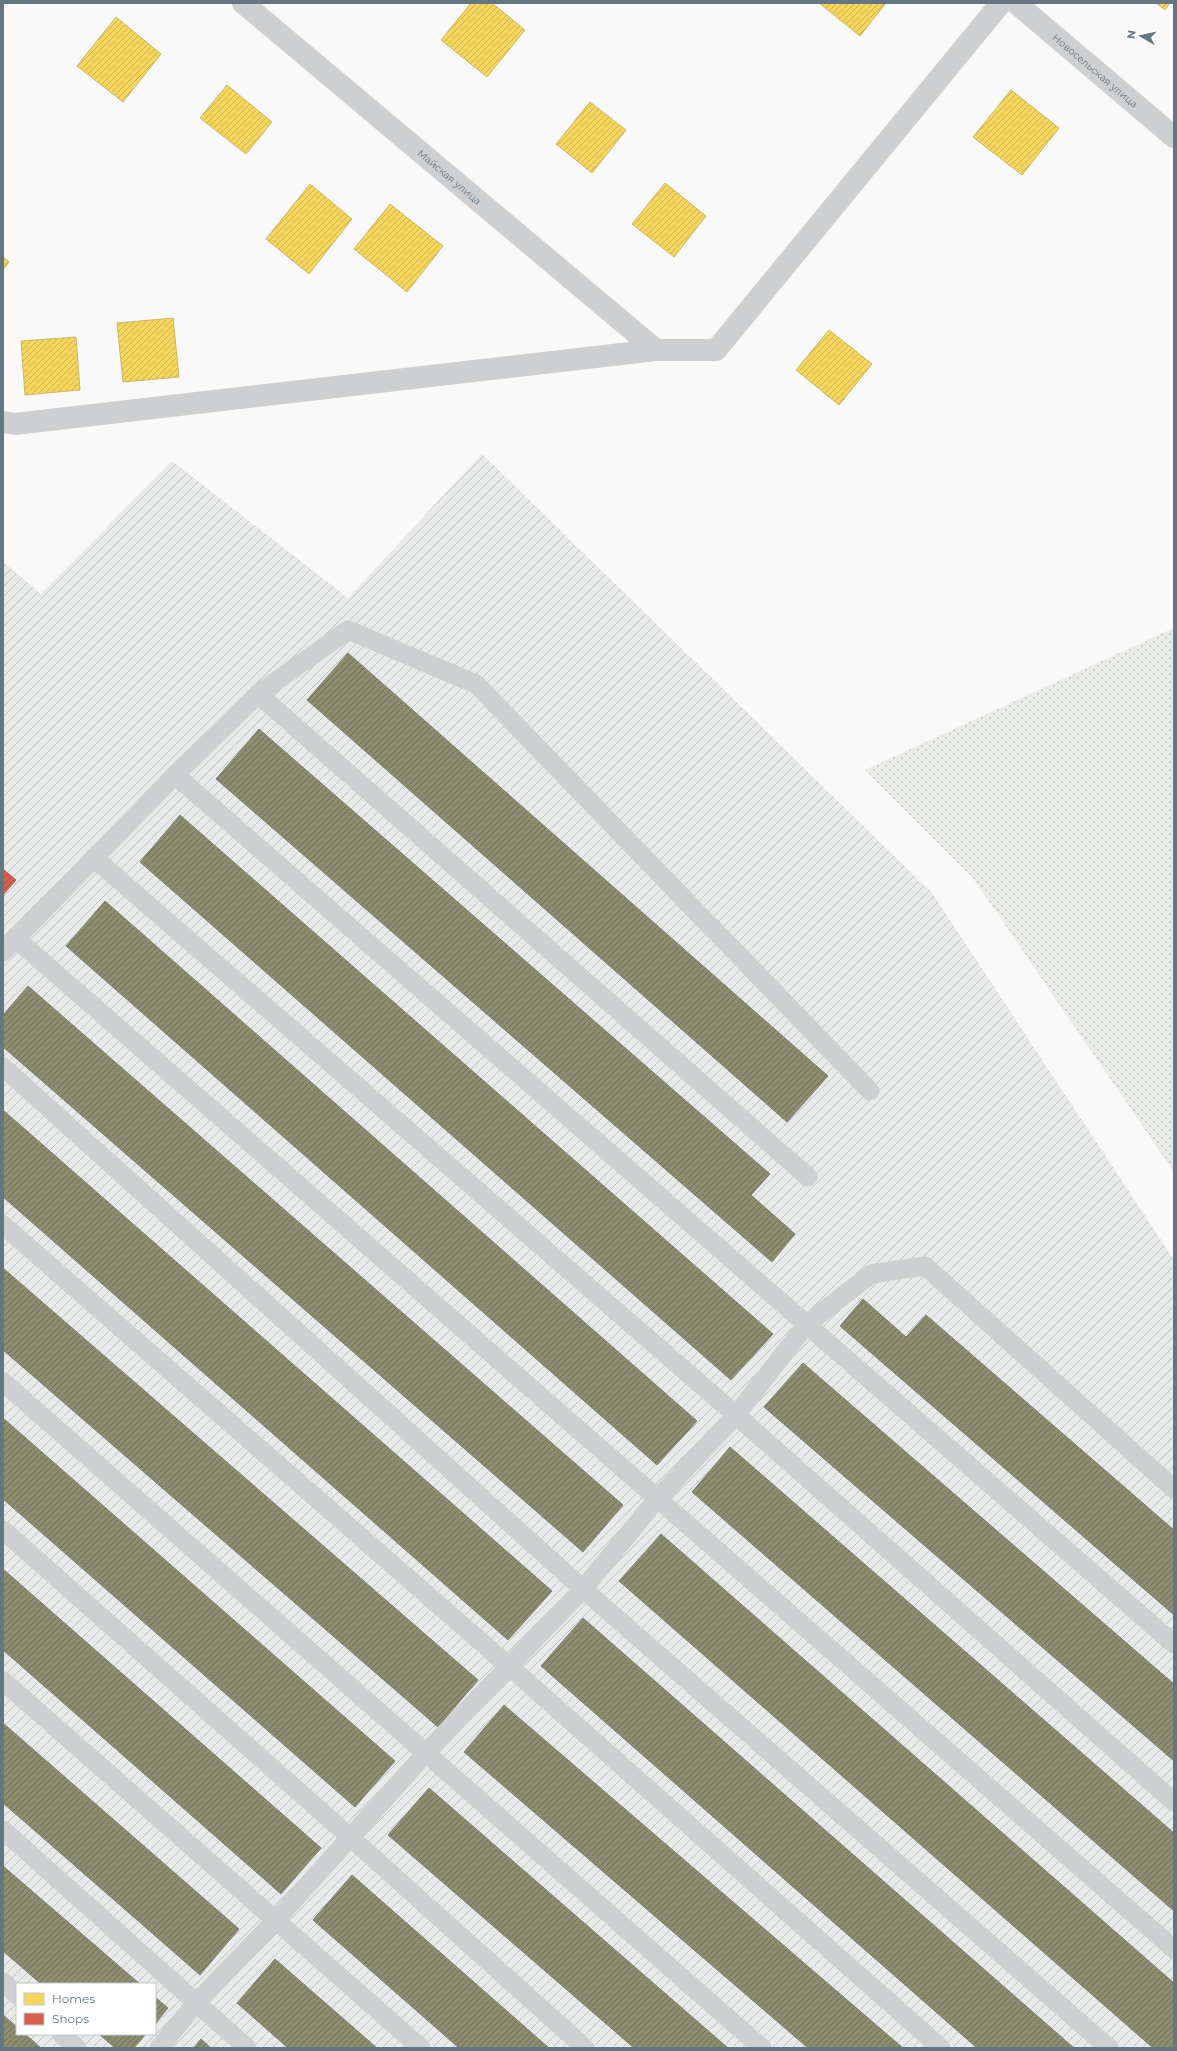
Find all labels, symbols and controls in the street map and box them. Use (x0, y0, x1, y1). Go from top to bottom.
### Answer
north arrow (1121, 16, 1161, 56)
text: N (1124, 29, 1139, 40)
street label: Новосельская улица (1050, 30, 1141, 110)
street label: Майская улица (415, 146, 484, 207)
legend (16, 1983, 156, 2035)
text: Homes (52, 1991, 95, 2006)
text: Shops (52, 2011, 89, 2026)

